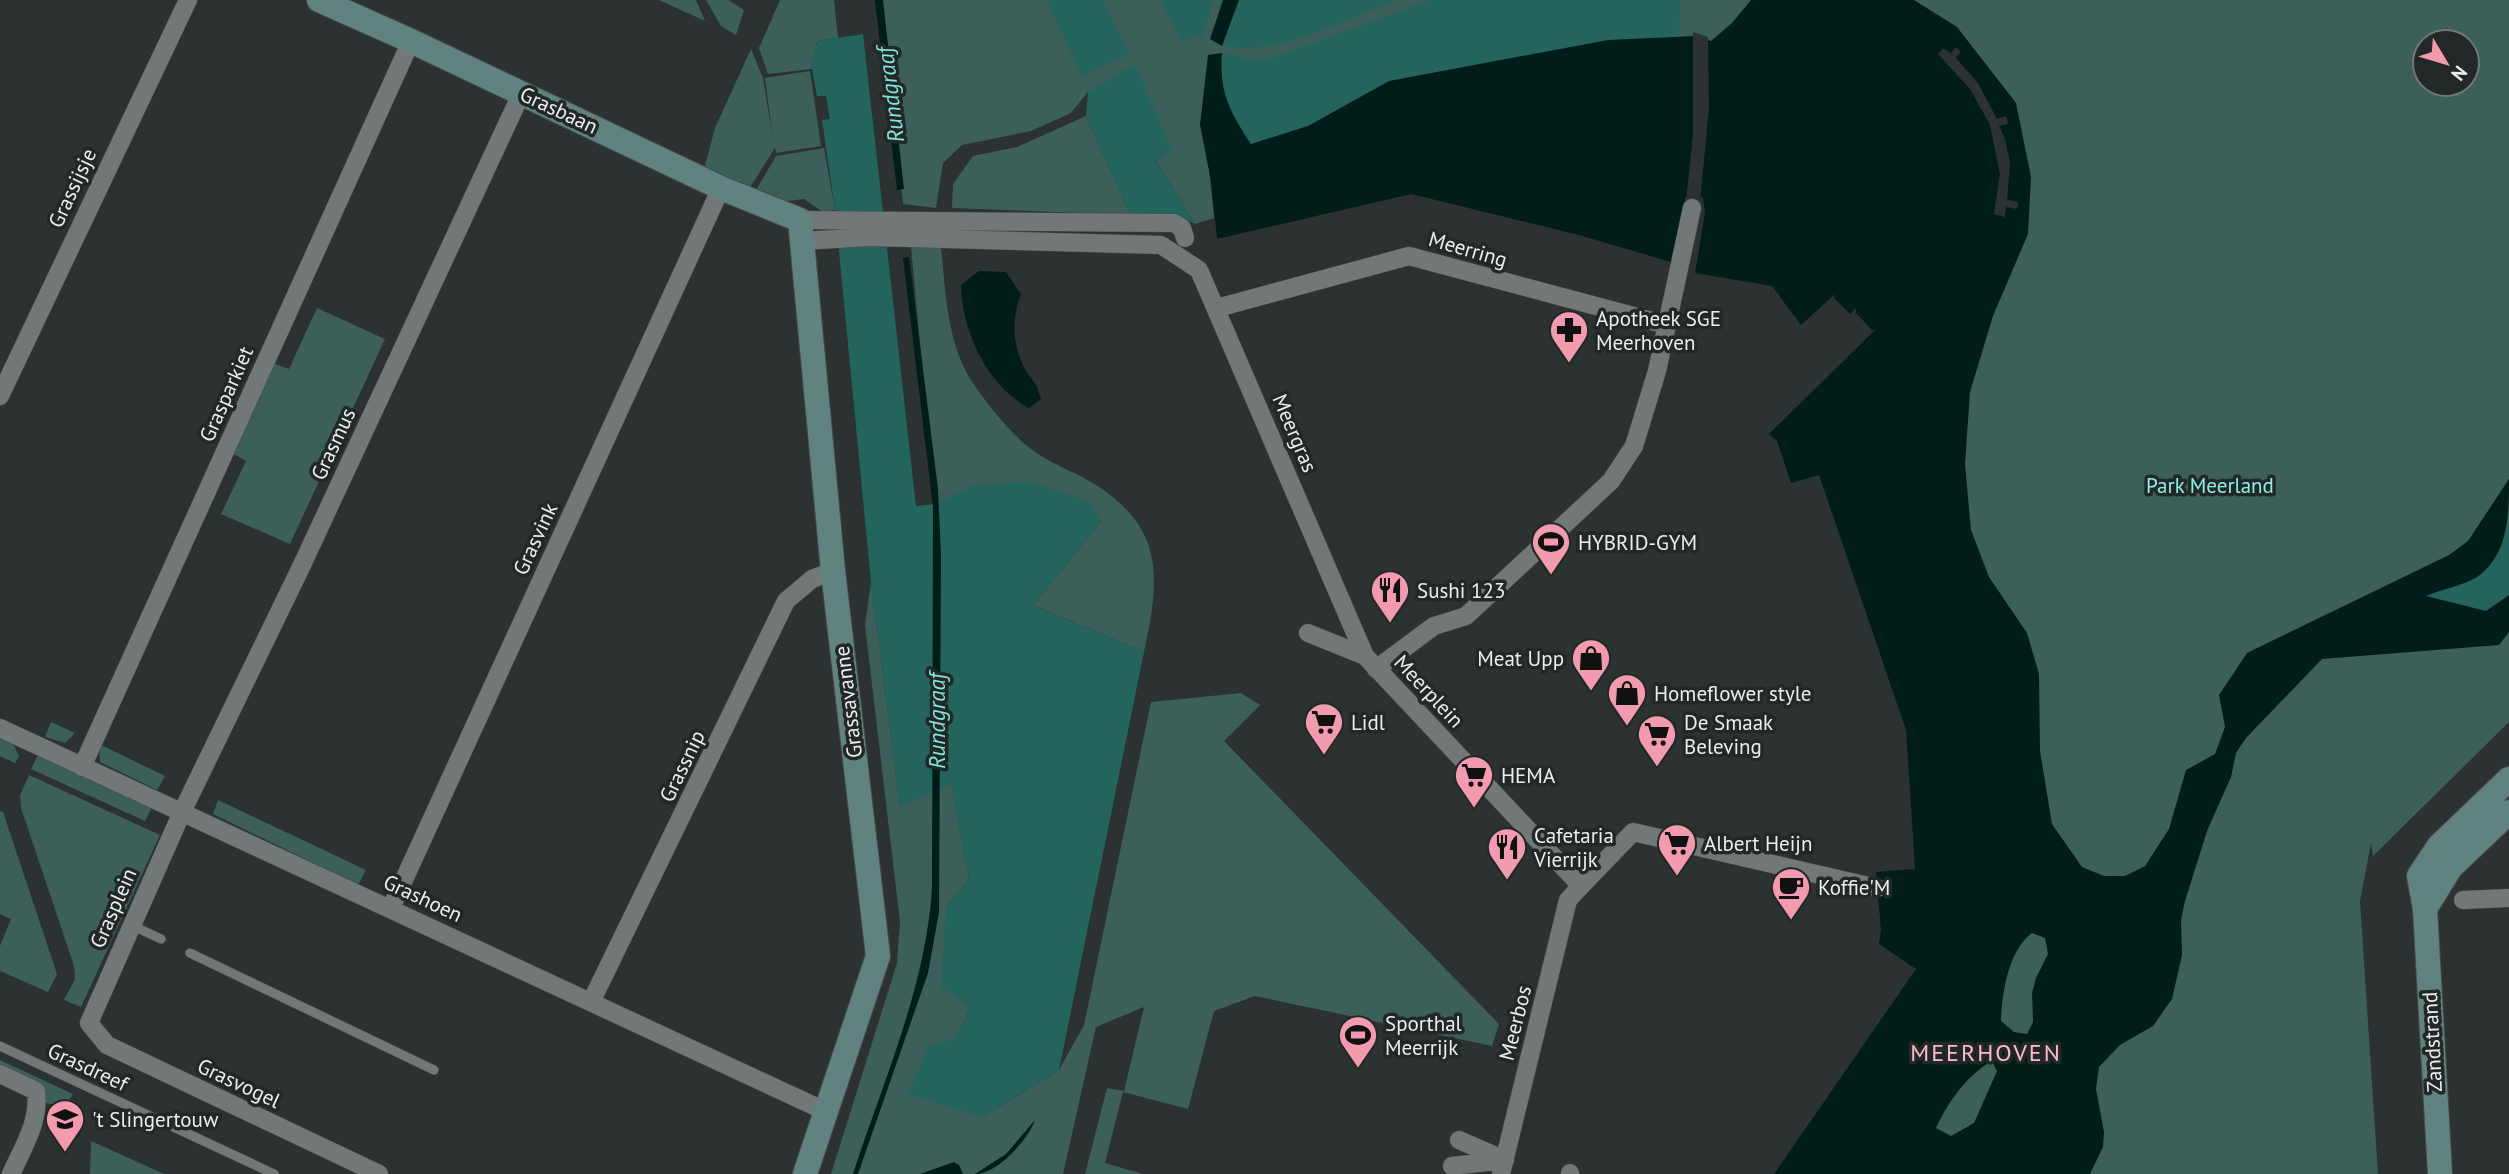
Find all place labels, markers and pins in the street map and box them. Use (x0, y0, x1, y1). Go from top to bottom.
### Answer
place label: Apotheek SGE Meerhoven (1596, 305, 1721, 356)
pharmacy icon: Apotheek SGE Meerhoven (1548, 309, 1590, 364)
sports icon: HYBRID-GYM (1530, 521, 1572, 576)
place label: HYBRID-GYM (1578, 529, 1697, 556)
restaurant icon: Sushi 123 (1369, 569, 1411, 624)
place label: Sushi 123 (1417, 577, 1505, 604)
shop icon: Meat Upp (1570, 637, 1612, 692)
place label: Meat Upp (1477, 645, 1564, 672)
shop icon: Homeflower style (1606, 672, 1648, 727)
place label: Homeflower style (1654, 680, 1812, 707)
supermarket icon: Lidl (1303, 701, 1345, 756)
place label: Lidl (1351, 709, 1385, 736)
place label: De Smaak Beleving (1684, 709, 1773, 760)
supermarket icon: De Smaak Beleving (1636, 713, 1678, 768)
supermarket icon: HEMA (1453, 754, 1495, 809)
place label: HEMA (1501, 762, 1556, 789)
place label: Cafetaria Vierrijk (1533, 822, 1614, 873)
supermarket icon: Albert Heijn (1656, 822, 1698, 877)
restaurant icon: Cafetaria Vierrijk (1486, 826, 1528, 881)
place label: Albert Heijn (1704, 830, 1812, 857)
cafe icon: Koffie'M (1770, 866, 1812, 921)
place label: Koffie'M (1818, 874, 1890, 901)
place label: Sporthal Meerrijk (1385, 1010, 1462, 1061)
sports icon: Sporthal Meerrijk (1337, 1014, 1379, 1069)
school or university icon: 't Slingertouw (44, 1098, 86, 1153)
place label: 't Slingertouw (92, 1106, 219, 1133)

